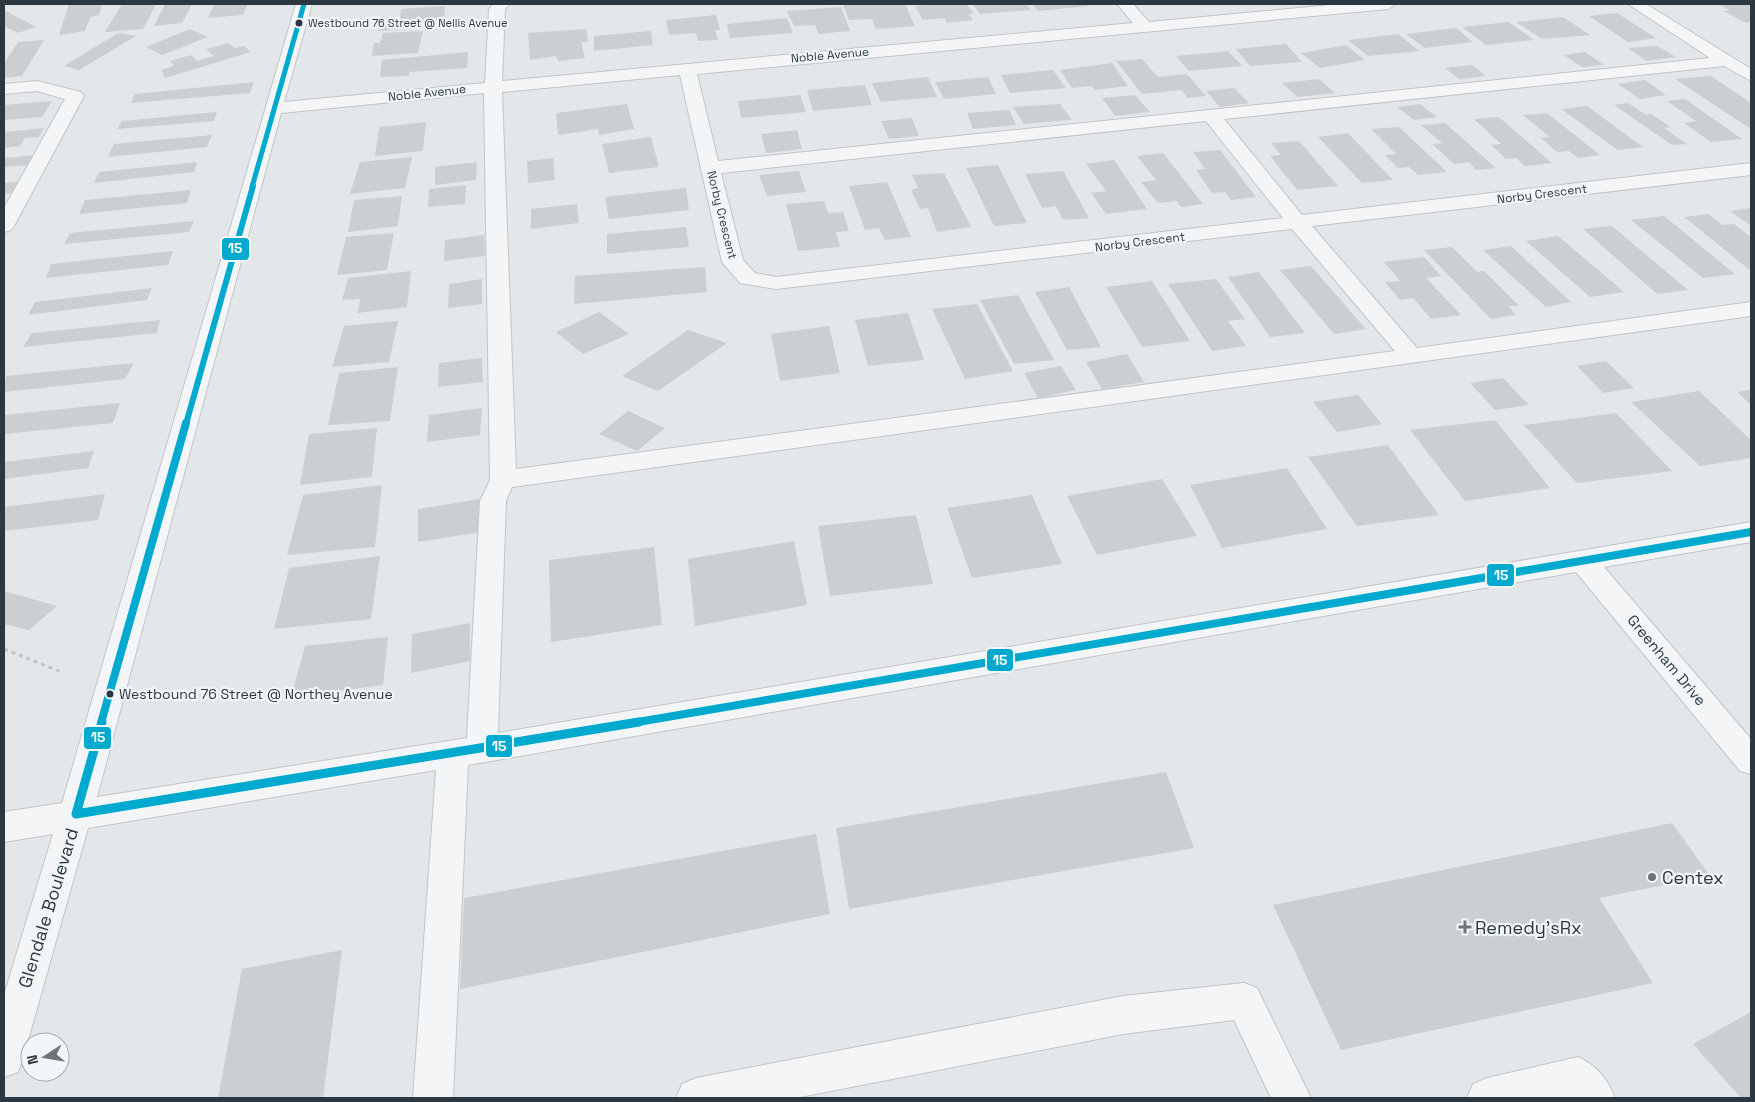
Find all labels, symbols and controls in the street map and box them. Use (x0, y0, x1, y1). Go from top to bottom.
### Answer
place label: Westbound 76 Street @ Nellis Avenue (308, 16, 507, 30)
marker: Westbound 76 Street @ Nellis Avenue (294, 18, 304, 28)
street label: Noble Avenue (790, 44, 870, 66)
street label: Noble Avenue (387, 81, 467, 105)
street label: Norby Crescent (703, 169, 741, 261)
street label: Norby Crescent (1496, 181, 1588, 207)
street label: Norby Crescent (1094, 229, 1186, 255)
line badge: 15 (221, 237, 250, 261)
text: 15 (228, 239, 242, 257)
line badge: 15 (1486, 563, 1515, 587)
text: 15 (1494, 566, 1508, 584)
street label: Greenham Drive (1623, 611, 1711, 709)
line badge: 15 (986, 648, 1014, 672)
text: 15 (993, 651, 1007, 669)
place label: Westbound 76 Street @ Northey Avenue (119, 685, 393, 703)
marker: Westbound 76 Street @ Northey Avenue (105, 689, 115, 699)
line badge: 15 (83, 726, 112, 750)
text: 15 (91, 728, 105, 746)
line badge: 15 (485, 734, 513, 758)
text: 15 (492, 737, 506, 755)
street label: Glendale Boulevard (13, 825, 83, 991)
place label: Centex (1662, 866, 1724, 889)
marker: Centex (1646, 871, 1658, 883)
place label: Remedy'sRx (1475, 916, 1582, 939)
marker: Remedy'sRx (1459, 921, 1471, 933)
north arrow (20, 1032, 70, 1082)
text: N (23, 1053, 42, 1066)

